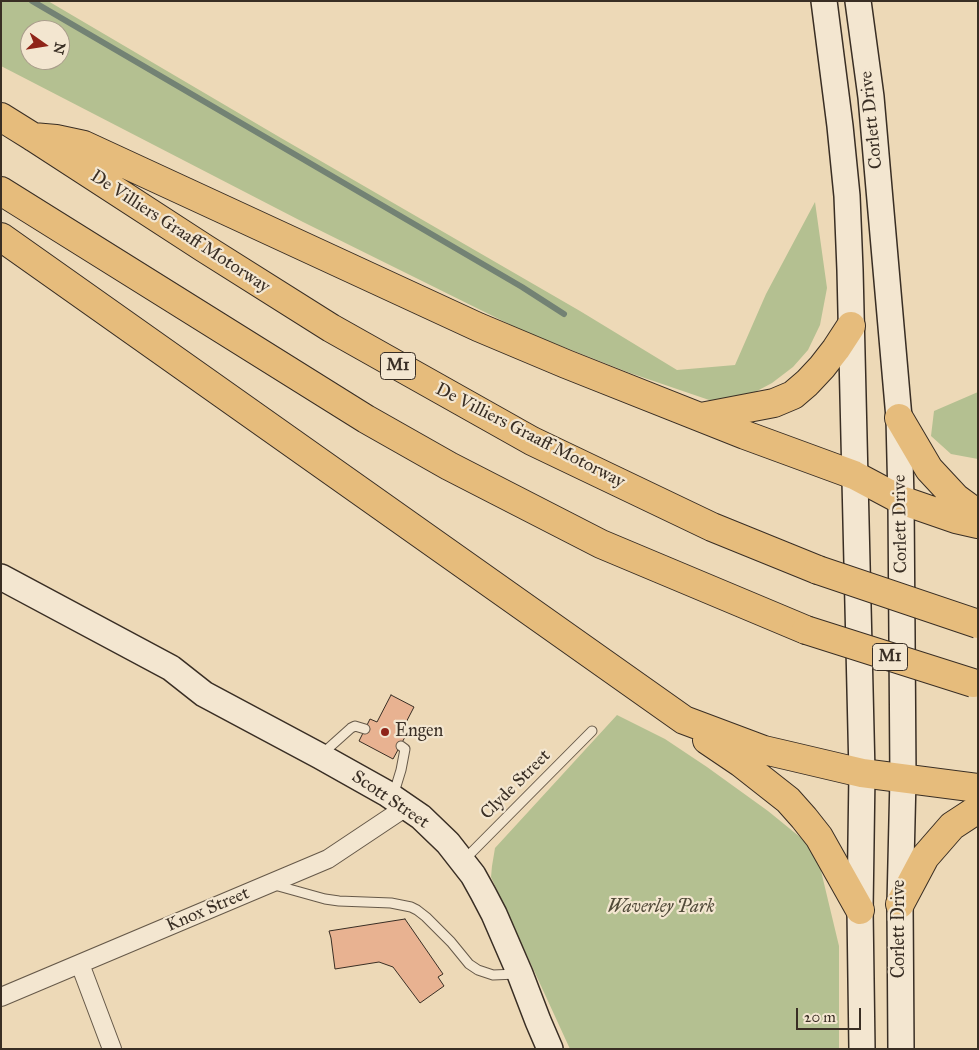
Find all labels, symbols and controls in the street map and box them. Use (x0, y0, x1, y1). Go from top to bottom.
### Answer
north arrow (20, 20, 70, 70)
text: N (50, 41, 69, 56)
street label: Corlett Drive (856, 70, 888, 170)
street label: De Villiers Graaff Motorway (86, 166, 274, 298)
road number: M1 (380, 352, 416, 380)
street label: De Villiers Graaff Motorway (432, 379, 628, 493)
street label: Corlett Drive (889, 475, 913, 573)
road number: M1 (872, 644, 908, 670)
place label: Engen (395, 721, 443, 743)
marker: Engen (379, 726, 391, 738)
street label: Clyde Street (476, 745, 556, 825)
street label: Scott Street (347, 766, 433, 834)
street label: Corlett Drive (889, 880, 911, 978)
street label: Knox Street (163, 883, 253, 937)
park label: Waverley Park (608, 897, 714, 919)
scale bar (799, 998, 864, 1030)
text: 20 m (804, 1008, 836, 1026)

